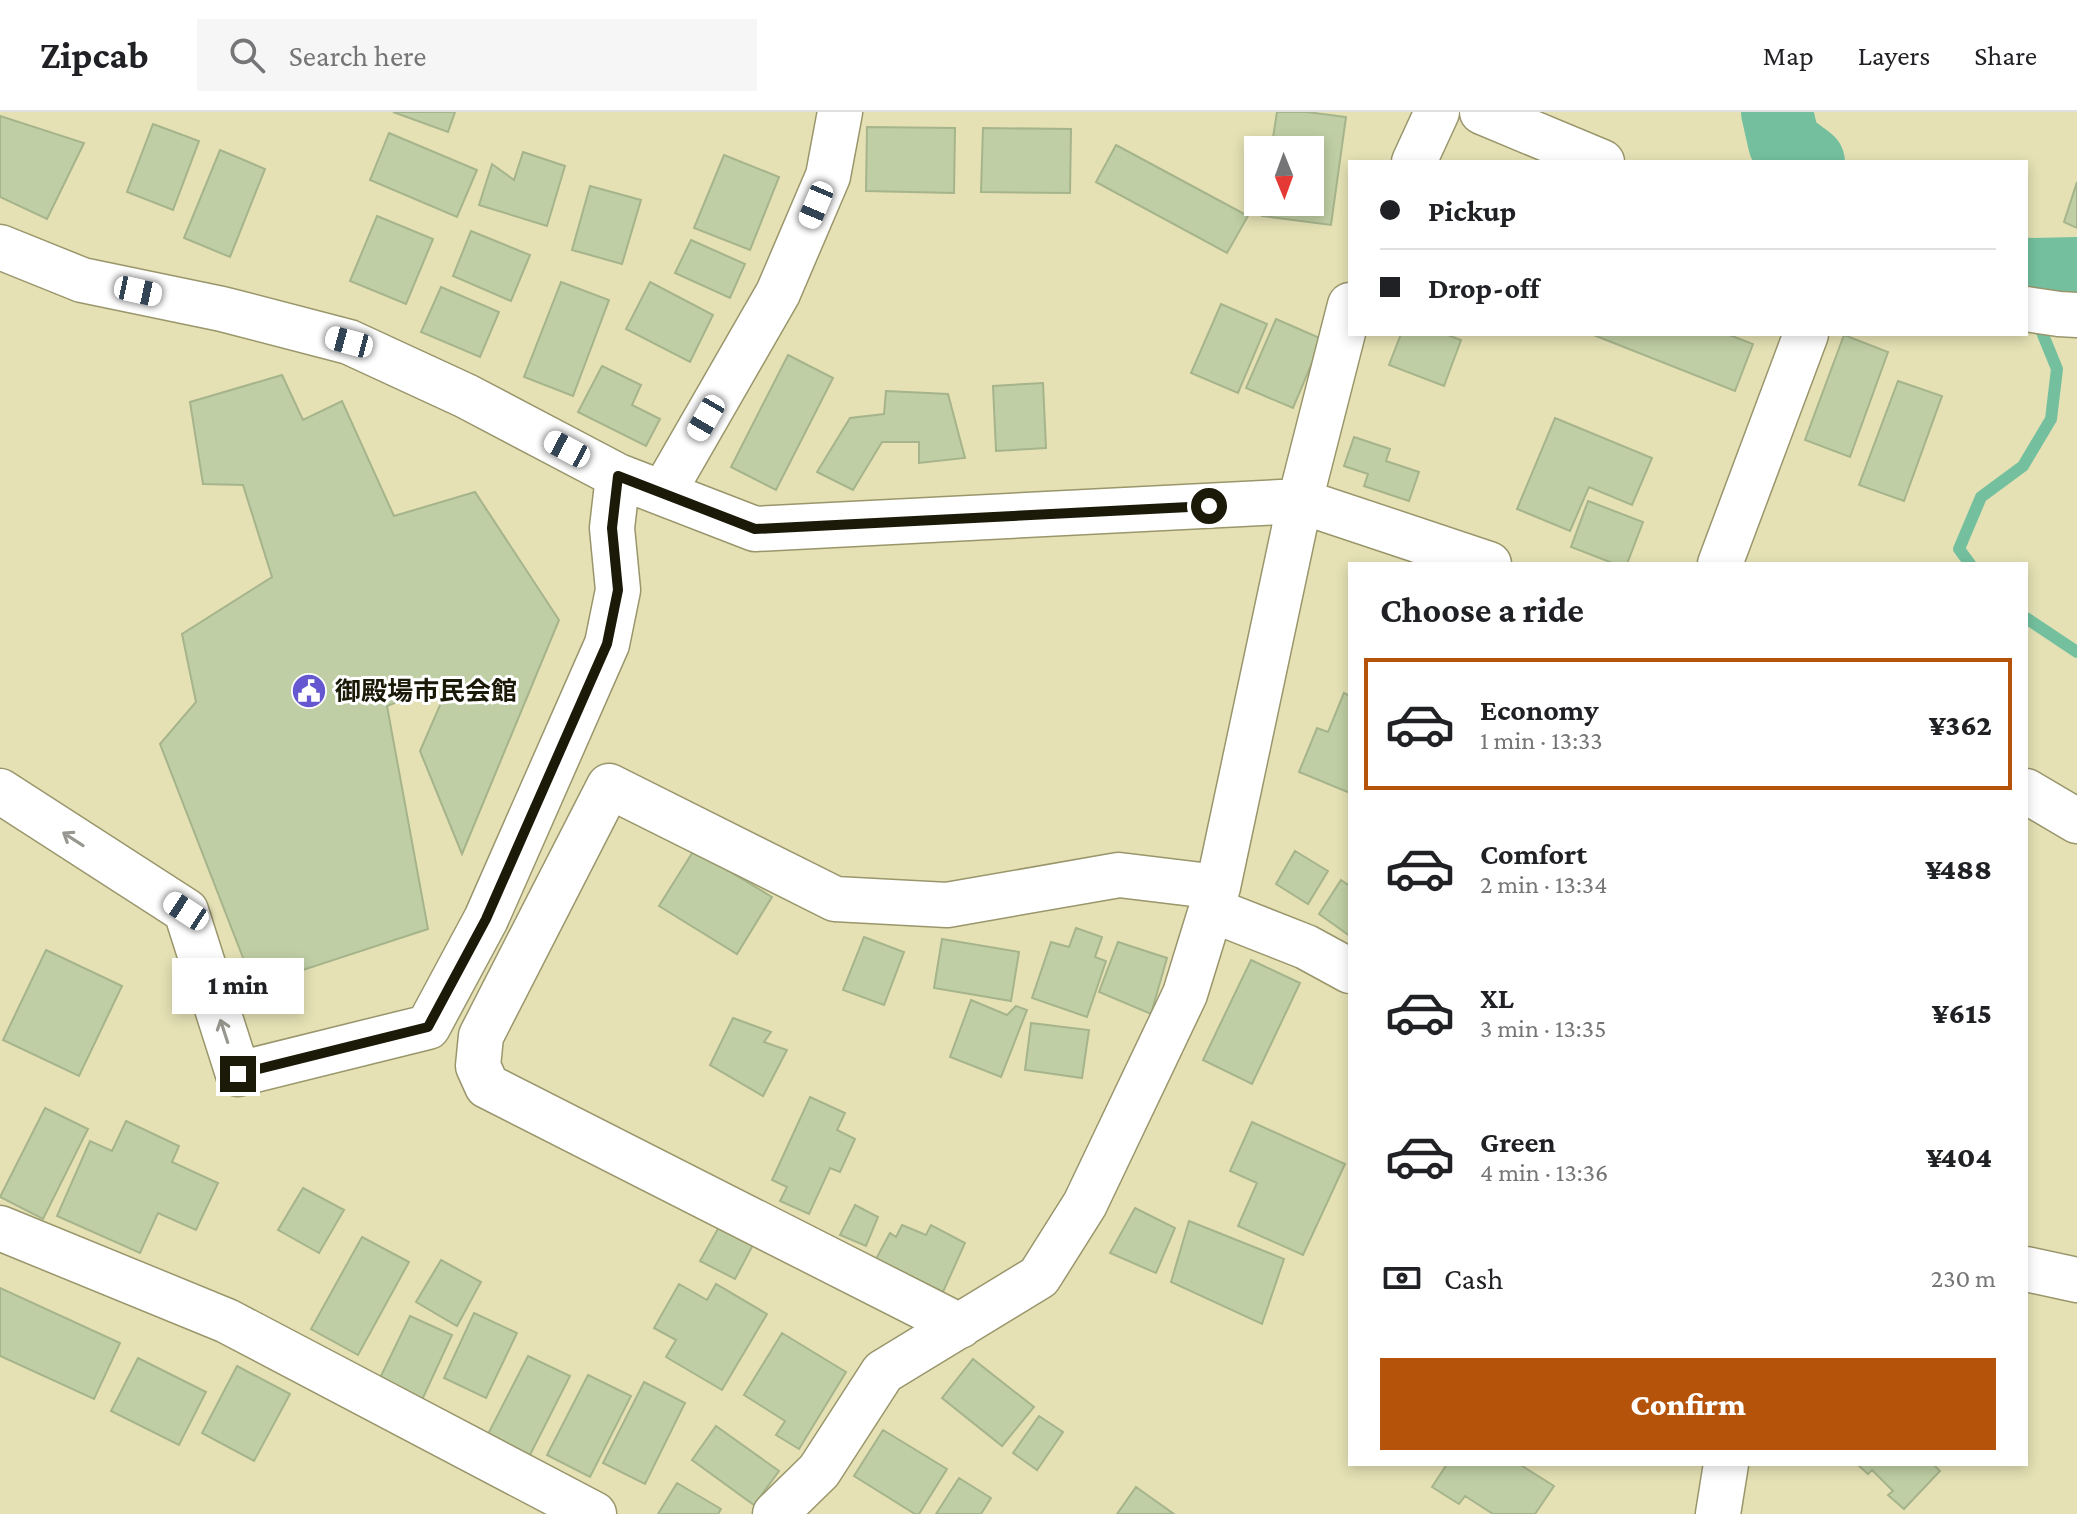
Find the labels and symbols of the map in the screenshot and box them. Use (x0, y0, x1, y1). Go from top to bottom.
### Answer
north arrow (1244, 136, 1324, 216)
car (796, 178, 836, 232)
car (112, 274, 164, 308)
car (323, 324, 375, 360)
car (684, 391, 728, 445)
car (540, 427, 594, 471)
route start (1191, 488, 1227, 524)
public building icon: 御殿場市民会館 (290, 672, 328, 710)
place label: 御殿場市民会館 (335, 677, 517, 706)
one-way arrow (63, 830, 85, 847)
car (159, 888, 213, 934)
callout: 1 min (172, 958, 304, 1014)
one-way arrow (216, 1019, 231, 1044)
route end (220, 1056, 256, 1092)

